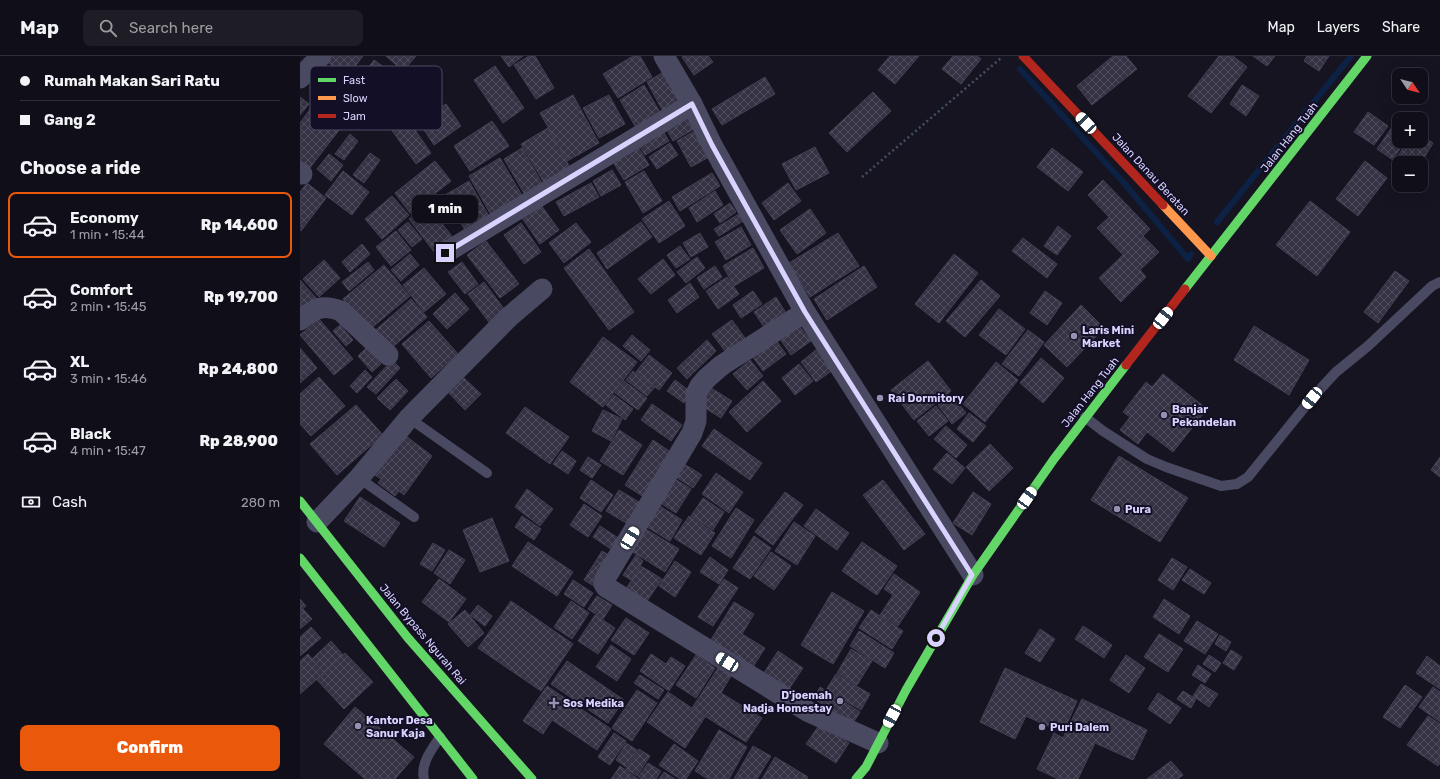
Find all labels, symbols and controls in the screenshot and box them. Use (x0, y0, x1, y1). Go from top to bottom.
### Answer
search box (83, 10, 363, 46)
text: Map (20, 16, 59, 39)
icon: search (97, 17, 119, 39)
text: Search here (129, 19, 213, 37)
text: Map (1268, 19, 1295, 36)
text: Layers (1317, 19, 1360, 36)
text: Share (1382, 19, 1420, 36)
legend (310, 66, 442, 130)
north arrow (1392, 68, 1428, 104)
map controls (1392, 68, 1428, 192)
text: Rumah Makan Sari Ratu (44, 72, 220, 90)
text: Fast (343, 74, 366, 87)
text: Slow (343, 92, 368, 105)
street label: Jalan Hang Tuah (1258, 100, 1321, 175)
text: Jam (343, 110, 366, 123)
car (1073, 110, 1099, 136)
text: Gang 2 (44, 111, 96, 129)
button: + (1392, 112, 1428, 148)
street label: Jalan Danau Beratan (1109, 131, 1192, 218)
button: − (1392, 156, 1428, 192)
text: Choose a ride (20, 157, 141, 179)
callout: 1 min (412, 195, 478, 223)
text: 1 min (428, 201, 462, 216)
icon: car (22, 207, 58, 243)
text: Economy (70, 209, 139, 227)
text: Rp 14,600 (201, 216, 278, 234)
text: 1 min · 15:44 (70, 227, 145, 242)
route end (436, 244, 454, 262)
icon: car (22, 279, 58, 315)
text: Comfort (70, 281, 133, 299)
text: Rp 19,700 (204, 288, 278, 306)
text: 2 min · 15:45 (70, 299, 146, 314)
car (1151, 305, 1175, 331)
place label: Laris Mini Market (1082, 324, 1134, 350)
marker: Laris Mini Market (1069, 331, 1079, 341)
icon: car (22, 351, 58, 387)
text: XL (70, 353, 89, 371)
street label: Jalan Hang Tuah (1059, 355, 1122, 430)
text: Rp 24,800 (198, 360, 278, 378)
text: 3 min · 15:46 (70, 371, 147, 386)
car (1300, 385, 1324, 411)
place label: Rai Dormitory (888, 392, 964, 405)
marker: Rai Dormitory (875, 393, 885, 403)
place label: Banjar Pekandelan (1172, 403, 1236, 429)
marker: Banjar Pekandelan (1159, 410, 1169, 420)
icon: car (22, 423, 58, 459)
text: Black (70, 425, 111, 443)
text: Rp 28,900 (199, 432, 278, 450)
text: 4 min · 15:47 (70, 443, 146, 458)
car (1015, 485, 1039, 511)
icon: cash (20, 491, 42, 513)
text: Cash (52, 493, 87, 511)
text: 280 m (241, 495, 280, 510)
place label: Pura (1125, 503, 1151, 516)
marker: Pura (1112, 504, 1122, 514)
car (619, 525, 641, 551)
street label: Jalan Bypass Ngurah Rai (377, 581, 469, 687)
route start (927, 629, 945, 647)
car (714, 651, 740, 673)
place label: D'joemah Nadja Homestay (743, 689, 832, 715)
marker: D'joemah Nadja Homestay (835, 696, 845, 706)
marker: Sos Medika (548, 697, 560, 709)
place label: Sos Medika (563, 697, 624, 710)
car (881, 703, 903, 729)
place label: Kantor Desa Sanur Kaja (366, 714, 433, 740)
marker: Kantor Desa Sanur Kaja (353, 721, 363, 731)
place label: Puri Dalem (1050, 721, 1109, 734)
marker: Puri Dalem (1037, 722, 1047, 732)
button: Confirm (20, 725, 280, 771)

